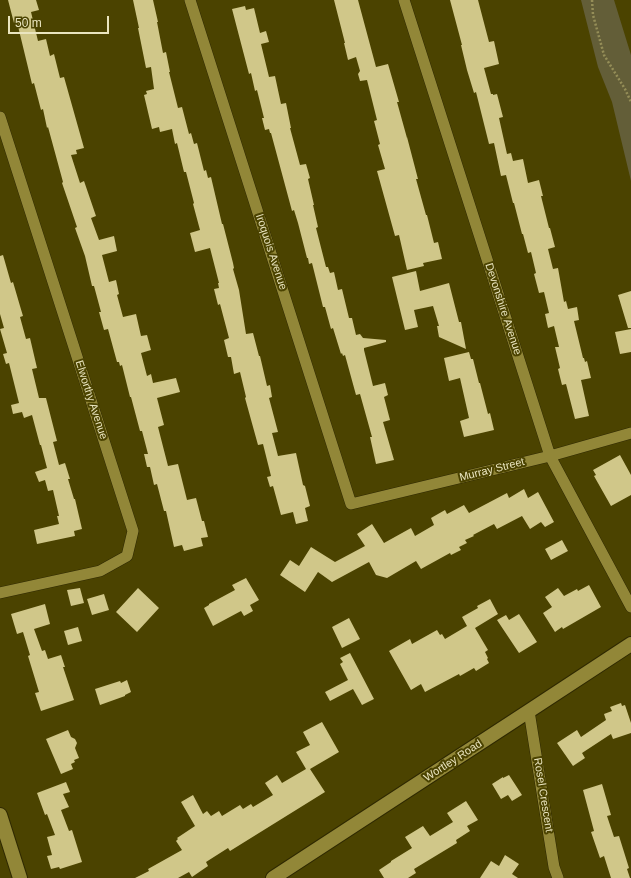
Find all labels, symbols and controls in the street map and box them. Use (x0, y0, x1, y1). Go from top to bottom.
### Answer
scale bar (10, 8, 111, 34)
text: 50 m (15, 16, 42, 30)
street label: Iroquois Avenue (252, 212, 290, 292)
street label: Devonshire Avenue (482, 261, 524, 357)
street label: Elworthy Avenue (72, 359, 110, 441)
street label: Murray Street (458, 456, 526, 484)
street label: Wortley Road (422, 737, 484, 785)
street label: Rosel Crescent (531, 757, 555, 833)

